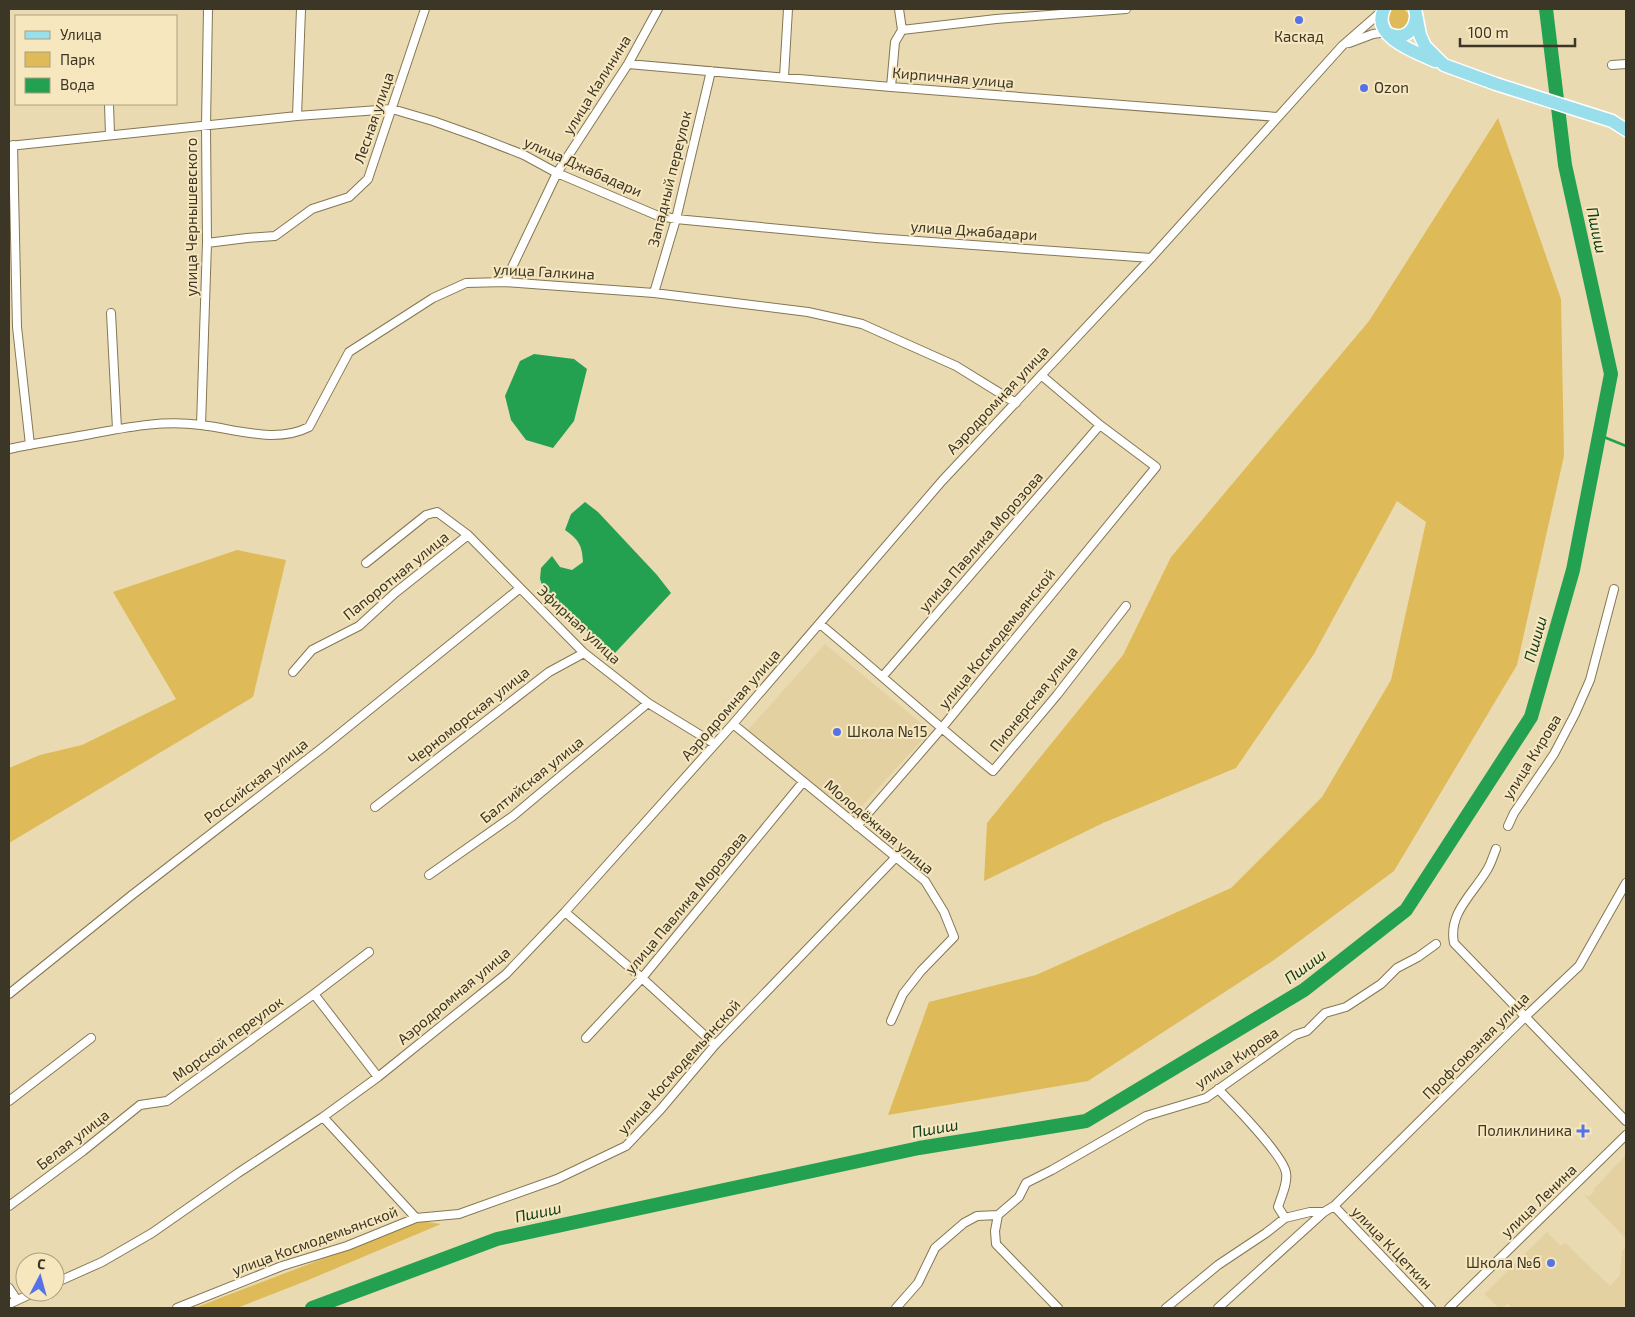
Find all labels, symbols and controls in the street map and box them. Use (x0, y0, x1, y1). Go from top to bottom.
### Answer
marker: Каскад (1293, 14, 1305, 26)
legend (15, 15, 178, 105)
scale bar (1460, 15, 1575, 47)
text: 100 m (1468, 23, 1509, 41)
text: Улица (60, 25, 102, 43)
place label: Каскад (1274, 27, 1324, 45)
street label: улица Калинина (558, 31, 635, 138)
text: Парк (60, 50, 95, 68)
street label: Кирпичная улица (891, 63, 1015, 92)
street label: Лесная улица (349, 70, 398, 166)
text: Вода (60, 75, 95, 93)
place label: Ozon (1374, 78, 1409, 96)
marker: Ozon (1358, 82, 1370, 94)
street label: Западный переулок (643, 109, 696, 249)
street label: улица Джабадари (521, 132, 645, 201)
street label: улица Чернышевского (182, 138, 201, 296)
water label: Пшиш (1583, 205, 1612, 255)
street label: улица Джабадари (910, 217, 1038, 244)
street label: улица Галкина (493, 259, 595, 284)
street label: Аэродромная улица (942, 341, 1053, 458)
street label: улица Павлика Морозова (914, 467, 1047, 616)
street label: Папоротная улица (339, 527, 452, 624)
street label: улица Космодемьянской (934, 565, 1059, 713)
street label: Эфирная улица (534, 581, 625, 668)
water label: Пшиш (1519, 614, 1550, 664)
street label: Пионерская улица (985, 642, 1082, 755)
street label: Аэродромная улица (677, 645, 784, 764)
street label: Черноморская улица (404, 662, 533, 769)
street label: улица Кирова (1498, 711, 1565, 803)
place label: Школа №15 (847, 722, 927, 740)
marker: Школа №15 (831, 726, 843, 738)
street label: Балтийская улица (476, 732, 587, 827)
street label: Российская улица (200, 734, 311, 827)
street label: Молодёжная улица (821, 775, 938, 878)
street label: улица Павлика Морозова (620, 828, 751, 978)
street label: Аэродромная улица (393, 943, 514, 1048)
water label: Пшиш (1280, 944, 1329, 987)
street label: Профсоюзная улица (1418, 988, 1533, 1103)
street label: Морской переулок (168, 992, 287, 1085)
street label: улица Космодемьянской (613, 995, 744, 1138)
street label: улица Кирова (1191, 1023, 1282, 1093)
street label: Белая улица (32, 1105, 113, 1174)
water label: Пшиш (910, 1114, 960, 1141)
place label: Поликлиника (1477, 1121, 1572, 1139)
marker: Поликлиника (1576, 1124, 1590, 1138)
street label: улица Ленина (1497, 1160, 1580, 1241)
water label: Пшиш (513, 1197, 563, 1226)
street label: улица Космодемьянской (229, 1202, 400, 1279)
street label: улица К.Цеткин (1348, 1202, 1437, 1293)
north arrow (15, 1252, 65, 1302)
place label: Школа №6 (1466, 1253, 1541, 1271)
text: С (36, 1255, 46, 1272)
marker: Школа №6 (1545, 1257, 1557, 1269)

